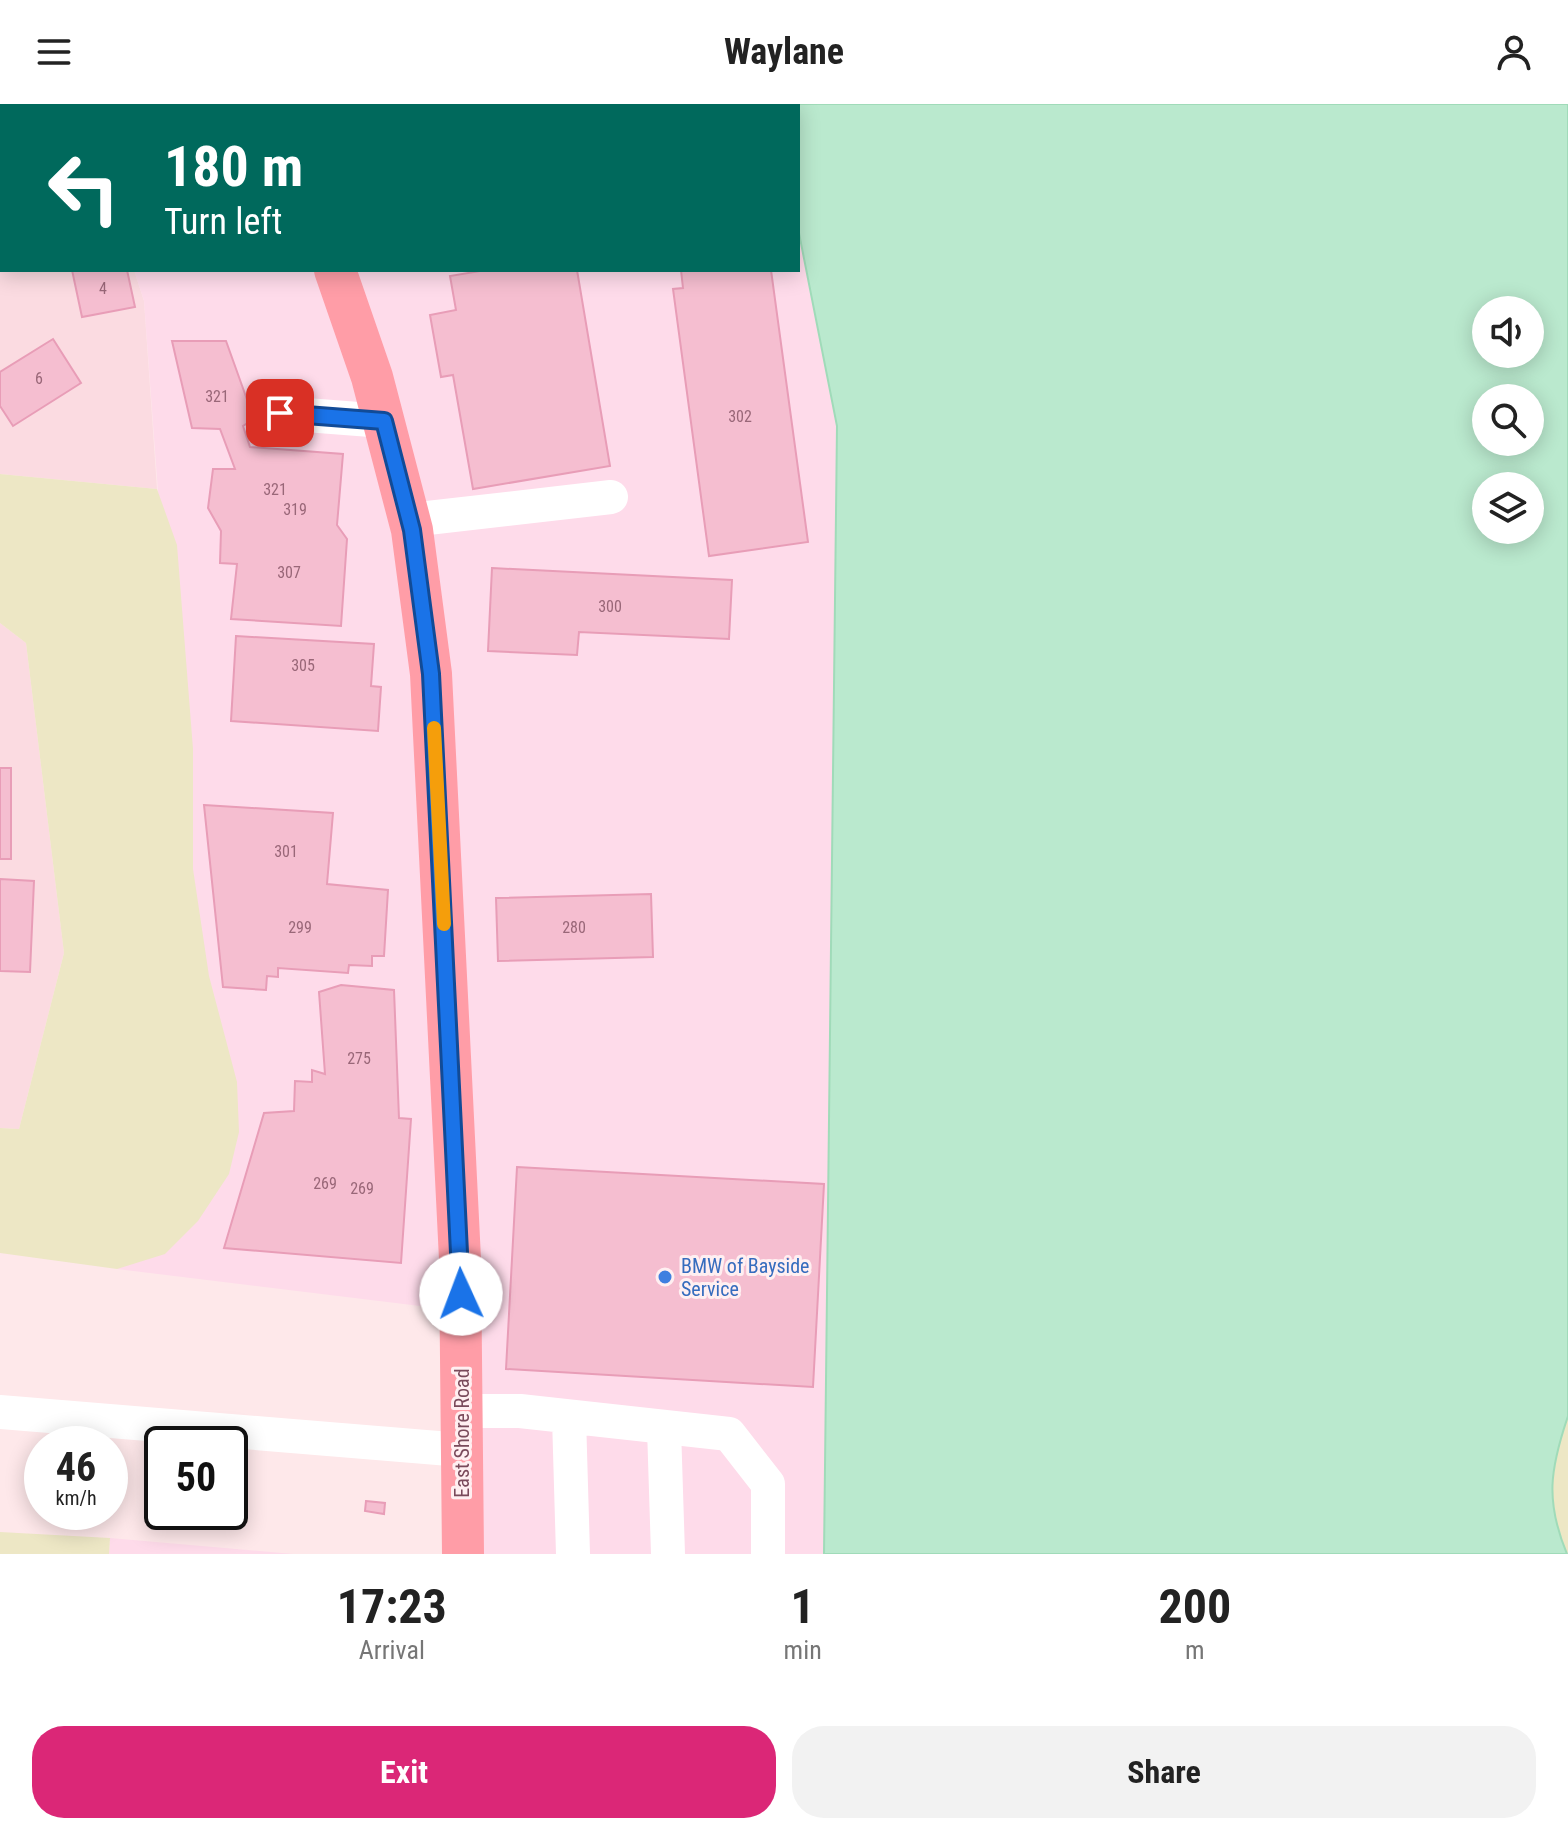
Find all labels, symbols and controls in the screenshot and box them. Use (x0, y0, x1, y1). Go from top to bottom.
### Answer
icon: menu (32, 30, 76, 74)
icon: person (1492, 30, 1536, 74)
text: Waylane (724, 31, 844, 73)
text: 180 m (164, 134, 303, 200)
icon: left (32, 136, 136, 240)
text: Turn left (164, 201, 282, 243)
house number: 4 (99, 279, 107, 298)
map controls (1472, 296, 1544, 544)
button: sound (1472, 296, 1544, 368)
house number: 6 (35, 369, 43, 388)
pin (246, 379, 314, 447)
button: search (1472, 384, 1544, 456)
house number: 321 (205, 387, 229, 406)
icon: arrive (258, 391, 302, 435)
house number: 302 (728, 407, 752, 426)
button: layers (1472, 472, 1544, 544)
house number: 321 (263, 480, 287, 499)
house number: 319 (283, 500, 307, 519)
house number: 307 (277, 563, 301, 582)
house number: 300 (598, 597, 622, 616)
house number: 305 (291, 656, 315, 675)
house number: 301 (274, 842, 298, 861)
house number: 299 (288, 918, 312, 937)
house number: 280 (562, 918, 586, 937)
house number: 275 (347, 1049, 371, 1068)
house number: 269 (313, 1174, 337, 1193)
house number: 269 (350, 1179, 374, 1198)
position arrow (419, 1252, 503, 1336)
place label: BMW of Bayside Service (681, 1254, 810, 1301)
marker: BMW of Bayside Service (656, 1268, 674, 1286)
street label: East Shore Road (450, 1368, 474, 1498)
speed limit sign: 50 (144, 1426, 248, 1530)
text: 46 (56, 1444, 96, 1491)
text: km/h (55, 1486, 97, 1510)
text: 17:23 (337, 1578, 447, 1635)
text: 1 (791, 1578, 815, 1635)
text: 200 (1158, 1578, 1231, 1635)
text: Arrival (359, 1635, 425, 1665)
text: min (784, 1635, 822, 1665)
text: m (1185, 1635, 1205, 1665)
button: Exit (32, 1726, 776, 1818)
button: Share (792, 1726, 1536, 1818)

